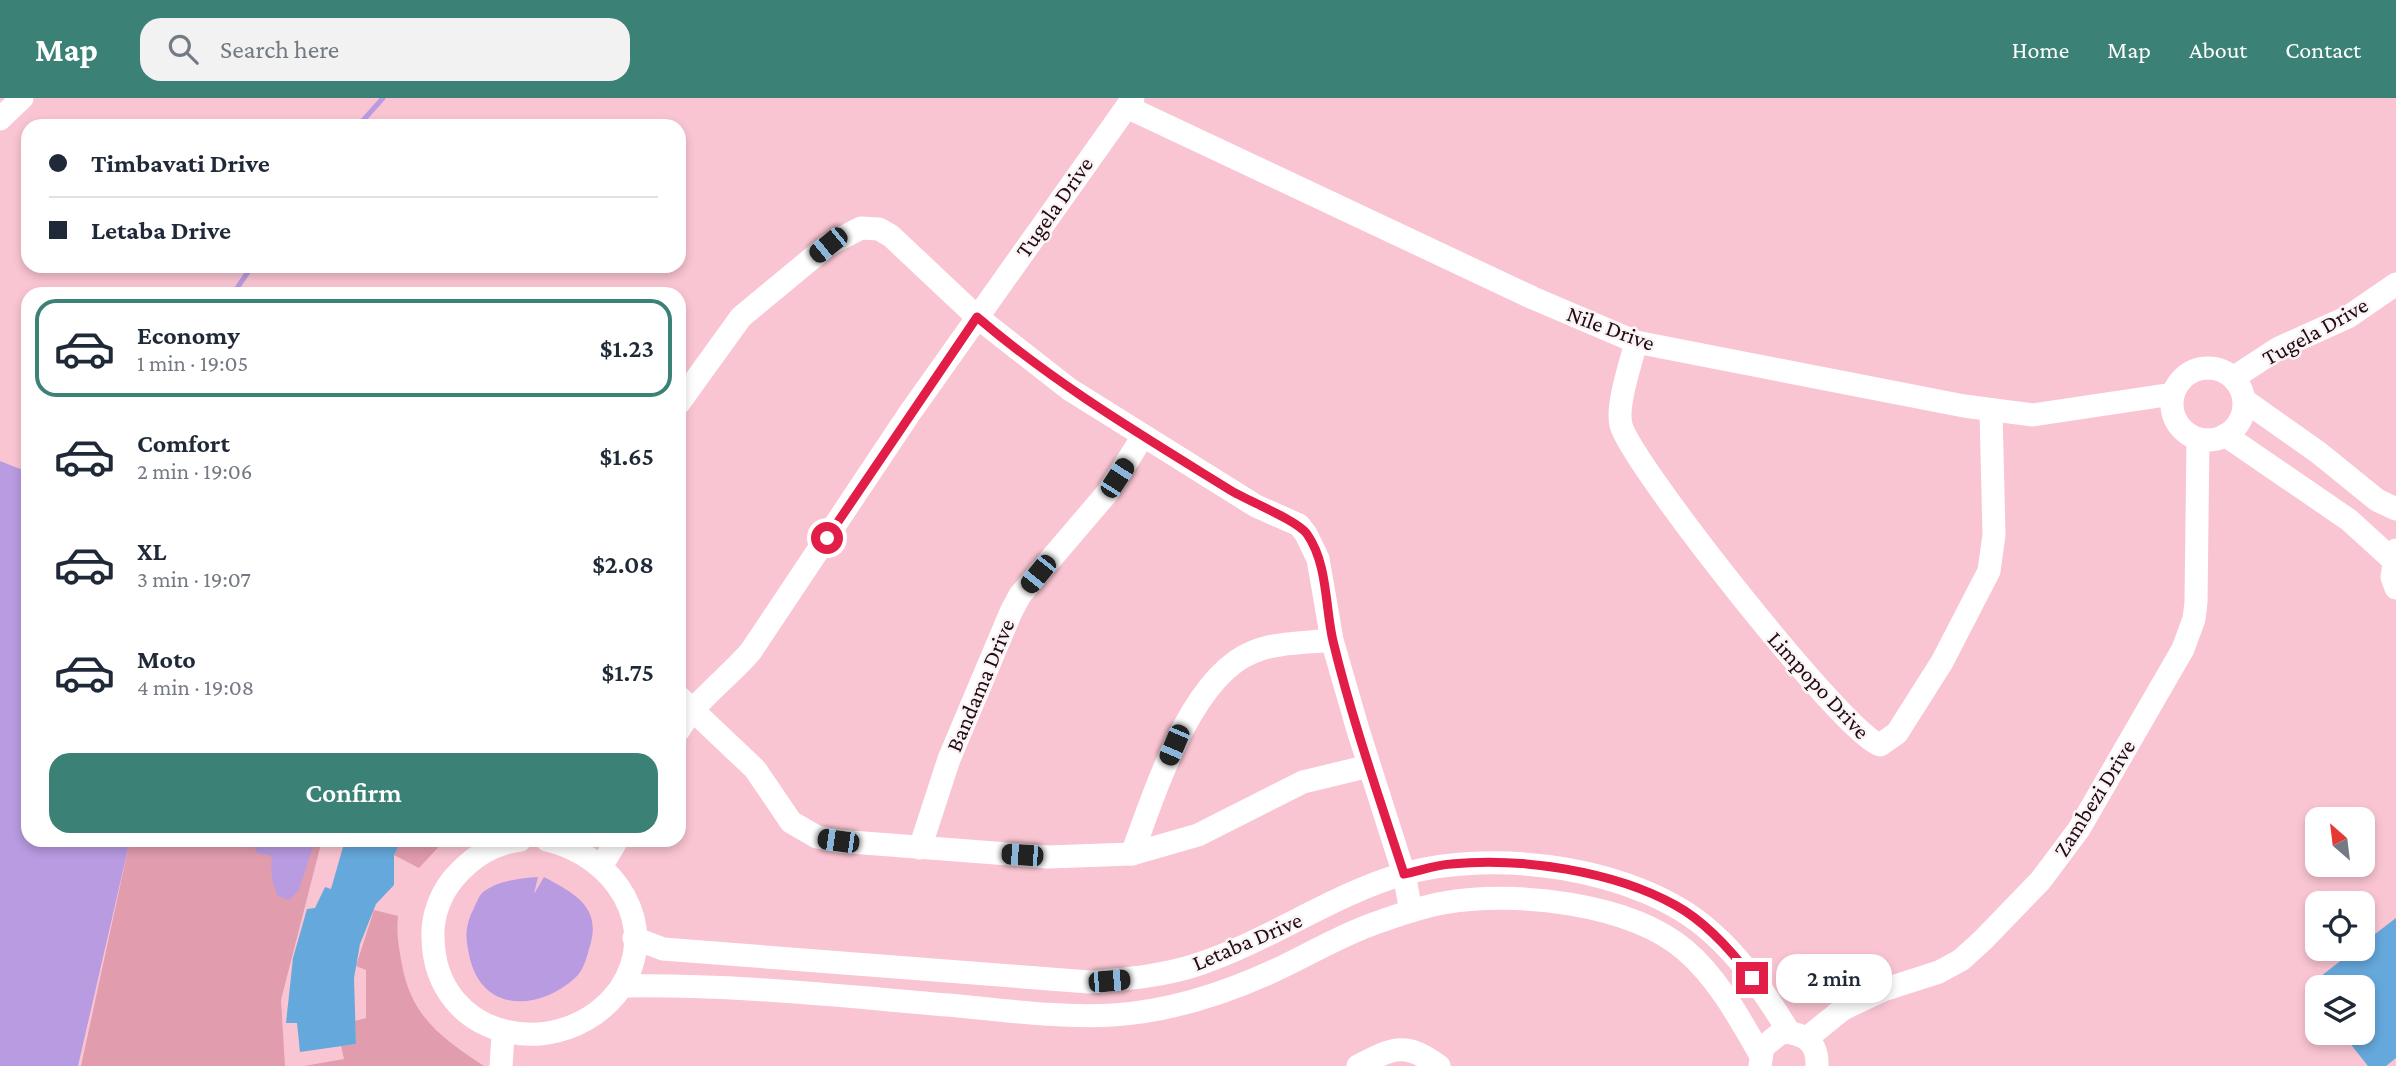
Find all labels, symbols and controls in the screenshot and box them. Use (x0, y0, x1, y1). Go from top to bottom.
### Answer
search box (140, 18, 630, 81)
icon: search (164, 30, 202, 68)
text: Map (35, 31, 98, 68)
text: Search here (220, 35, 339, 64)
text: Home (2012, 36, 2069, 63)
text: Map (2107, 36, 2151, 63)
text: About (2189, 36, 2247, 63)
text: Contact (2285, 36, 2361, 63)
text: Timbavati Drive (91, 149, 270, 178)
street label: Tugela Drive (1010, 152, 1098, 262)
text: Letaba Drive (91, 216, 231, 245)
car (806, 224, 851, 266)
street label: Tugela Drive (2258, 291, 2372, 371)
street label: Nile Drive (1563, 300, 1659, 356)
icon: car (53, 317, 116, 380)
text: Economy (137, 321, 240, 350)
text: $1.23 (600, 334, 654, 363)
text: 1 min · 19:05 (137, 350, 248, 376)
icon: car (53, 425, 116, 488)
text: Comfort (137, 429, 230, 458)
text: $1.65 (600, 442, 654, 471)
car (1097, 455, 1138, 501)
text: 2 min · 19:06 (137, 458, 253, 484)
route start (811, 522, 843, 554)
icon: car (53, 533, 116, 596)
text: XL (137, 537, 166, 566)
text: $2.08 (592, 550, 654, 579)
car (1017, 551, 1060, 597)
text: 3 min · 19:07 (137, 566, 251, 592)
street label: Bandama Drive (940, 615, 1020, 755)
street label: Limpopo Drive (1763, 626, 1875, 744)
icon: car (53, 641, 116, 704)
text: Moto (137, 645, 196, 674)
text: $1.75 (602, 658, 654, 687)
text: 4 min · 19:08 (137, 674, 254, 700)
car (1157, 722, 1192, 768)
street label: Zambezi Drive (2048, 735, 2140, 861)
button: Confirm (49, 753, 658, 833)
north arrow (2305, 807, 2375, 877)
map controls (2305, 807, 2375, 1045)
car (816, 828, 861, 854)
car (1001, 843, 1044, 867)
button: locate (2305, 891, 2375, 961)
street label: Letaba Drive (1188, 906, 1306, 976)
callout: 2 min (1776, 954, 1892, 1002)
route end (1736, 962, 1768, 994)
text: 2 min (1807, 965, 1861, 991)
car (1088, 969, 1131, 993)
button: layers (2305, 975, 2375, 1045)

